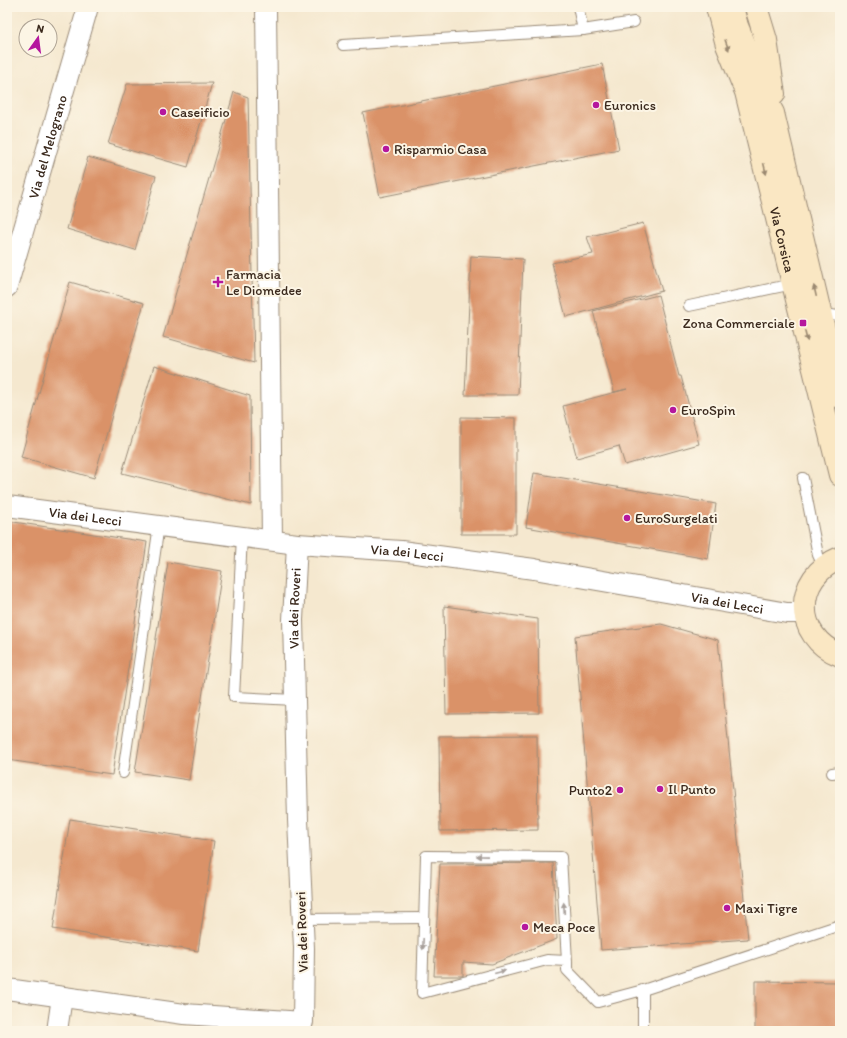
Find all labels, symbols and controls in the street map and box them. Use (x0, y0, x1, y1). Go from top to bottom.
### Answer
north arrow (18, 18, 58, 58)
text: N (35, 22, 45, 36)
one-way arrow (724, 39, 730, 51)
street label: Via del Melograno (25, 93, 71, 201)
place label: Euronics (604, 97, 656, 114)
marker: Euronics (591, 100, 601, 110)
place label: Caseificio (171, 104, 230, 121)
marker: Caseificio (158, 107, 168, 117)
place label: Risparmio Casa (394, 141, 487, 158)
marker: Risparmio Casa (381, 144, 391, 154)
one-way arrow (762, 162, 768, 175)
street label: Via Corsica (766, 205, 798, 274)
place label: Farmacia Le Diomedee (226, 266, 302, 299)
marker: Farmacia Le Diomedee (213, 277, 223, 287)
one-way arrow (812, 285, 818, 297)
place label: Zona Commerciale (683, 315, 795, 332)
marker: Zona Commerciale (798, 318, 808, 328)
one-way arrow (803, 330, 809, 342)
place label: EuroSpin (681, 402, 735, 419)
marker: EuroSpin (668, 405, 678, 415)
street label: Via dei Lecci (48, 503, 123, 529)
place label: EuroSurgelati (635, 510, 718, 527)
marker: EuroSurgelati (622, 513, 632, 523)
street label: Via dei Lecci (370, 540, 445, 565)
street label: Via dei Roveri (284, 567, 304, 649)
street label: Via dei Lecci (690, 588, 765, 617)
place label: Il Punto (668, 781, 716, 798)
place label: Punto2 (569, 782, 613, 799)
marker: Il Punto (655, 784, 665, 794)
marker: Punto2 (615, 785, 625, 795)
one-way arrow (476, 853, 488, 860)
street label: Via dei Roveri (292, 891, 312, 973)
place label: Maxi Tigre (735, 900, 798, 917)
one-way arrow (561, 901, 567, 914)
marker: Maxi Tigre (722, 903, 732, 913)
place label: Meca Poce (533, 919, 596, 936)
marker: Meca Poce (520, 922, 530, 932)
one-way arrow (420, 938, 427, 950)
one-way arrow (495, 969, 507, 975)

